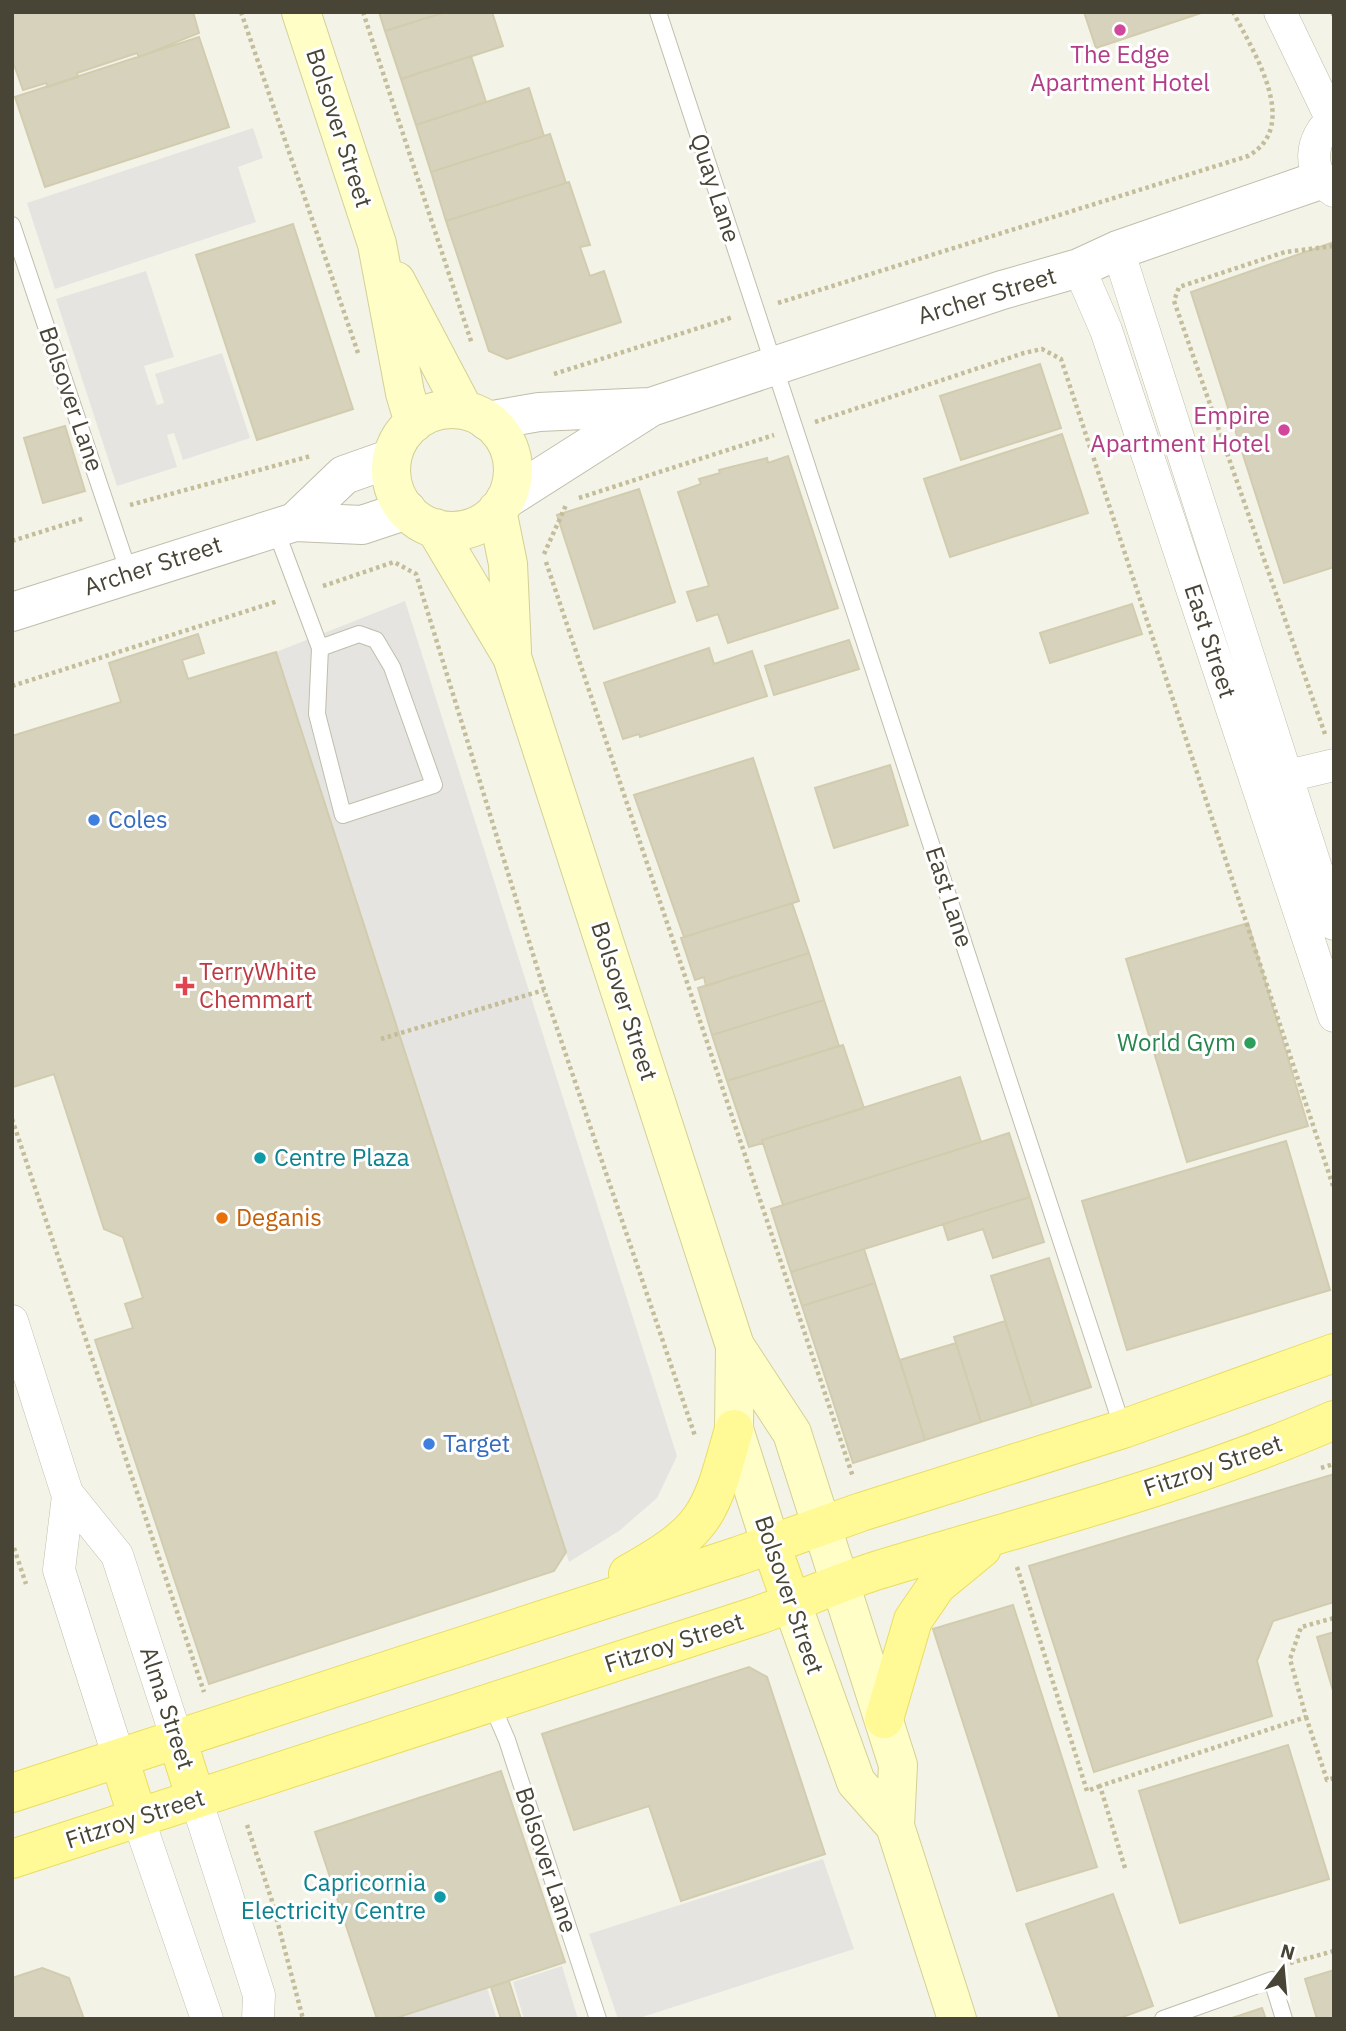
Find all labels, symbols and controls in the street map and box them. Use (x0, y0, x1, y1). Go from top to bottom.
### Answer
marker: The Edge Apartment Hotel (1112, 22, 1128, 38)
place label: The Edge Apartment Hotel (1030, 38, 1210, 98)
street label: Bolsover Street (299, 44, 381, 211)
street label: Quay Lane (683, 129, 749, 246)
street label: Archer Street (914, 259, 1060, 331)
street label: Bolsover Lane (32, 322, 112, 475)
place label: Empire Apartment Hotel (1090, 399, 1270, 459)
marker: Empire Apartment Hotel (1276, 422, 1292, 438)
street label: Archer Street (80, 528, 226, 602)
street label: East Street (1177, 580, 1244, 702)
place label: Coles (108, 803, 168, 835)
marker: Coles (86, 812, 102, 828)
street label: East Lane (919, 842, 981, 951)
street label: Bolsover Street (584, 917, 666, 1084)
place label: TerryWhite Chemmart (199, 955, 317, 1015)
marker: TerryWhite Chemmart (177, 978, 193, 994)
place label: World Gym (1117, 1026, 1236, 1058)
marker: World Gym (1242, 1035, 1258, 1051)
place label: Centre Plaza (274, 1141, 410, 1173)
marker: Centre Plaza (252, 1150, 268, 1166)
place label: Deganis (236, 1201, 322, 1233)
marker: Deganis (214, 1210, 230, 1226)
street label: Fitzroy Street (1139, 1426, 1286, 1504)
place label: Target (443, 1427, 510, 1459)
marker: Target (421, 1436, 437, 1452)
street label: Bolsover Street (748, 1511, 832, 1678)
street label: Fitzroy Street (600, 1605, 747, 1680)
street label: Alma Street (133, 1642, 203, 1773)
street label: Fitzroy Street (61, 1781, 208, 1856)
street label: Bolsover Lane (508, 1783, 586, 1937)
place label: Capricornia Electricity Centre (241, 1866, 426, 1926)
marker: Capricornia Electricity Centre (432, 1889, 448, 1905)
north arrow (1248, 1933, 1318, 2003)
text: N (1278, 1938, 1298, 1965)

